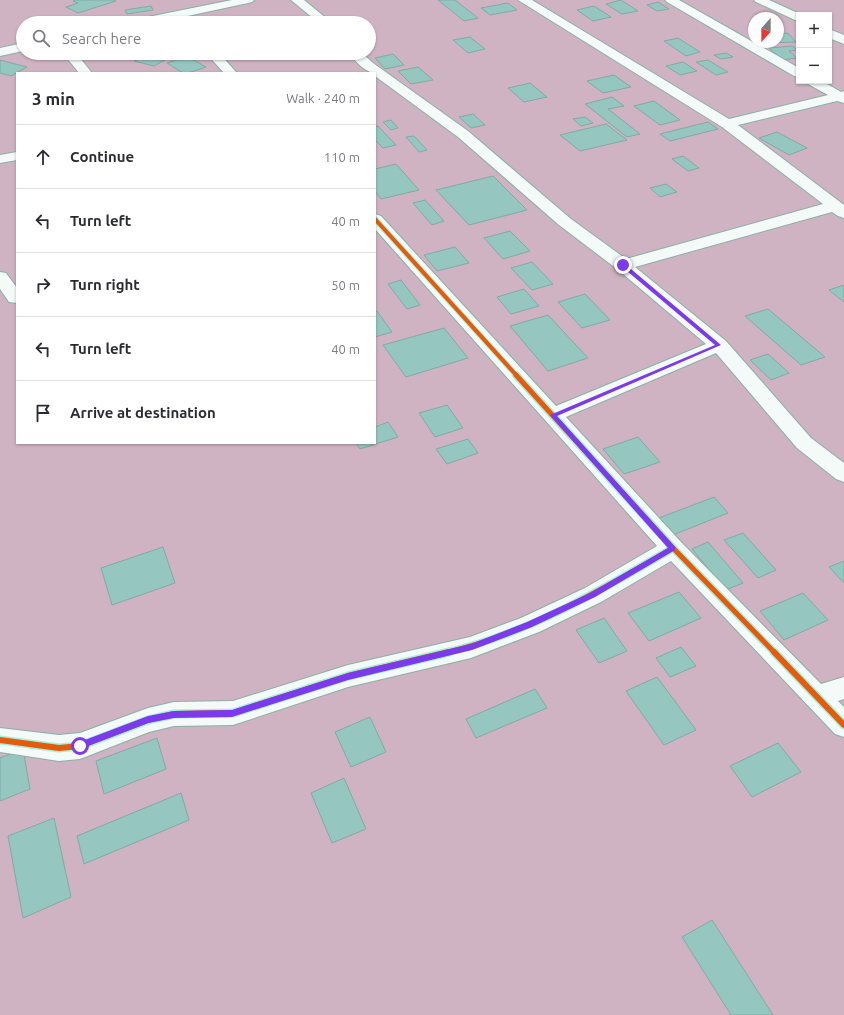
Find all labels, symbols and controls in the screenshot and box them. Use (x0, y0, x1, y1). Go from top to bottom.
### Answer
north arrow (748, 12, 784, 48)
map controls (796, 12, 832, 84)
button: + (796, 12, 832, 48)
search box (16, 16, 376, 60)
icon: search (30, 27, 52, 49)
text: Search here (62, 30, 141, 47)
button: − (796, 48, 832, 84)
text: 3 min (32, 89, 75, 108)
text: Walk · 240 m (286, 91, 360, 105)
icon: ahead (32, 146, 54, 168)
text: Continue (70, 148, 134, 165)
text: 110 m (324, 150, 360, 164)
icon: left (32, 210, 54, 232)
text: Turn left (70, 212, 131, 229)
text: 40 m (331, 214, 360, 228)
route end (614, 256, 632, 274)
icon: right (32, 274, 54, 296)
text: Turn right (70, 276, 140, 293)
text: 50 m (331, 278, 360, 292)
icon: left (32, 338, 54, 360)
text: Turn left (70, 340, 131, 357)
text: 40 m (331, 342, 360, 356)
icon: arrive (32, 402, 54, 424)
text: Arrive at destination (70, 404, 216, 421)
route start (71, 737, 89, 755)

